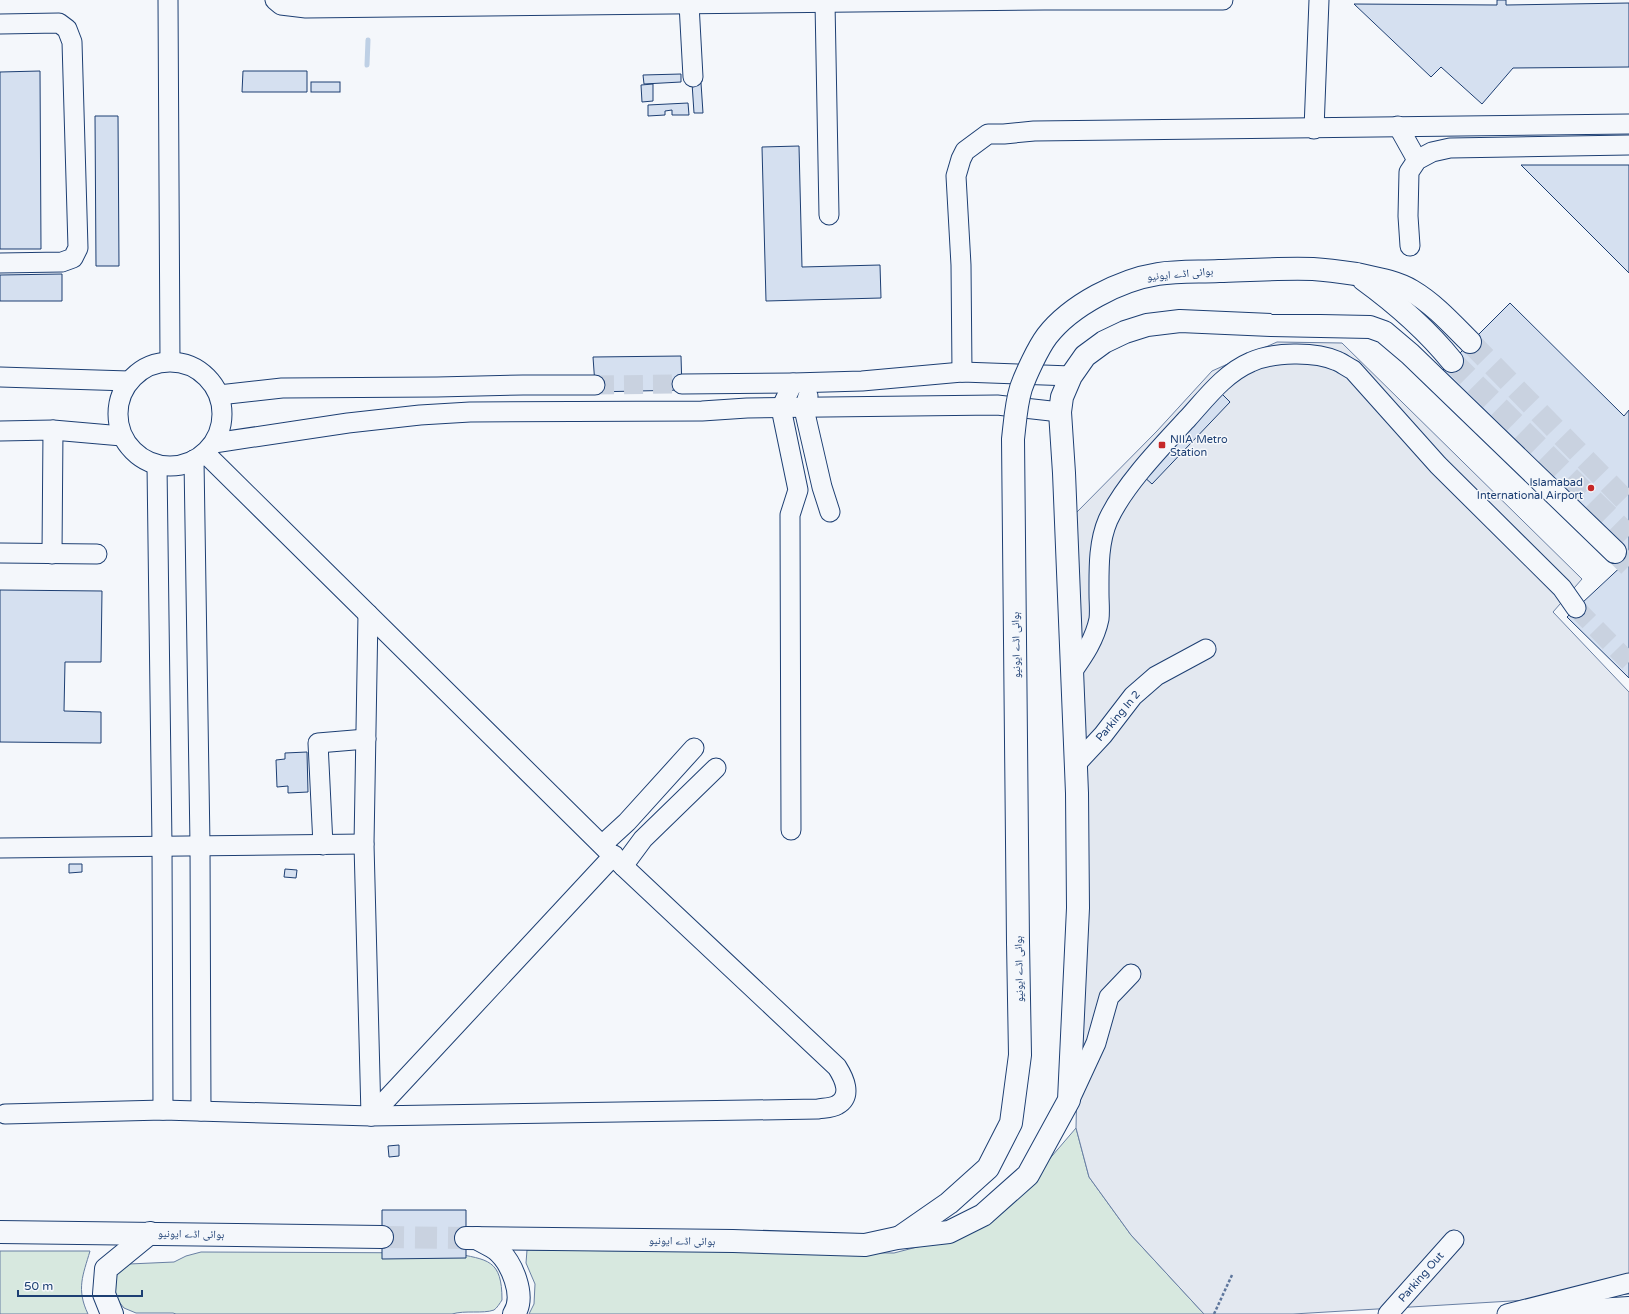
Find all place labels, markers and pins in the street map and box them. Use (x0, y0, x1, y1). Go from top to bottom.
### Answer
place label: NIIA Metro Station (1170, 433, 1228, 459)
marker: NIIA Metro Station (1157, 440, 1167, 450)
place label: Islamabad International Airport (1477, 476, 1583, 502)
marker: Islamabad International Airport (1586, 483, 1596, 493)

